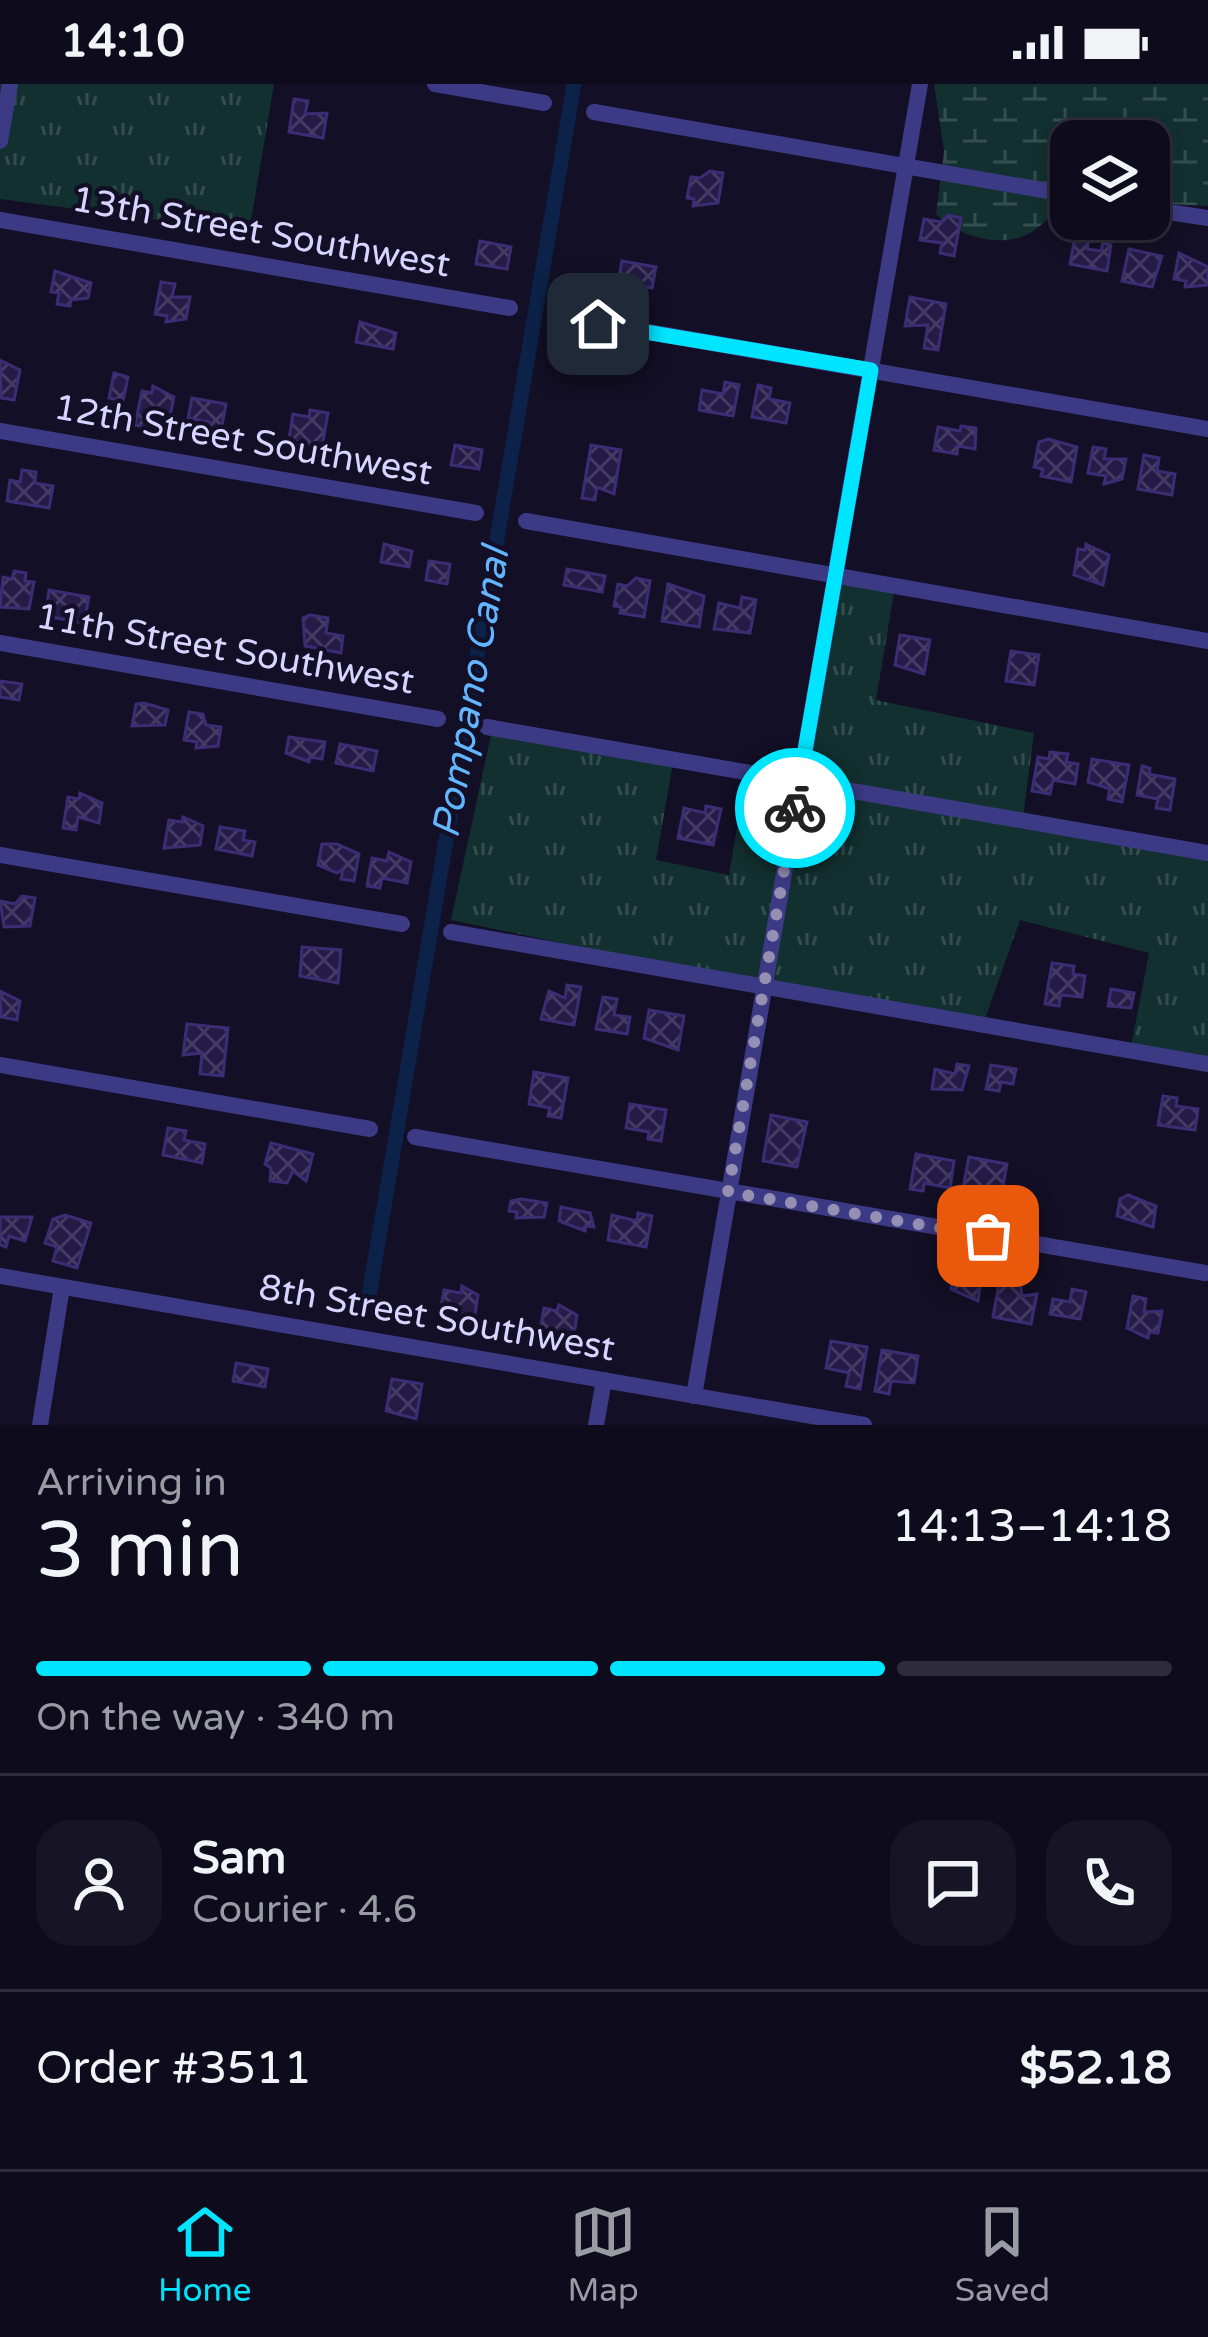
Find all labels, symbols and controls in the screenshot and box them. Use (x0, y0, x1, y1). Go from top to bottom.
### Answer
text: 14:10 (60, 15, 185, 69)
map controls (1050, 120, 1170, 240)
button: layers (1050, 120, 1170, 240)
street label: 13th Street Southwest (68, 178, 454, 286)
pin (547, 273, 649, 375)
icon: home (565, 291, 631, 357)
street label: 12th Street Southwest (50, 386, 436, 494)
water label: Pompano Canal (422, 540, 520, 842)
street label: 11th Street Southwest (32, 595, 418, 703)
courier (735, 748, 855, 868)
icon: bike (762, 775, 828, 841)
pin (937, 1185, 1039, 1287)
icon: bag (955, 1203, 1021, 1269)
street label: 8th Street Southwest (256, 1266, 618, 1370)
text: Arriving in (36, 1459, 227, 1506)
text: 14:13–14:18 (892, 1500, 1172, 1554)
text: 3 min (36, 1504, 244, 1598)
text: On the way · 340 m (36, 1694, 395, 1741)
button: person (36, 1820, 162, 1946)
button: chat (890, 1820, 1016, 1946)
button: phone (1046, 1820, 1172, 1946)
text: Sam (192, 1832, 286, 1886)
text: Courier · 4.6 (192, 1886, 417, 1933)
text: Order #3511 (36, 2042, 312, 2096)
text: $52.18 (1020, 2042, 1172, 2096)
tab: Home (158, 2199, 251, 2310)
tab: Map (567, 2199, 639, 2310)
tab: Saved (955, 2199, 1050, 2310)

